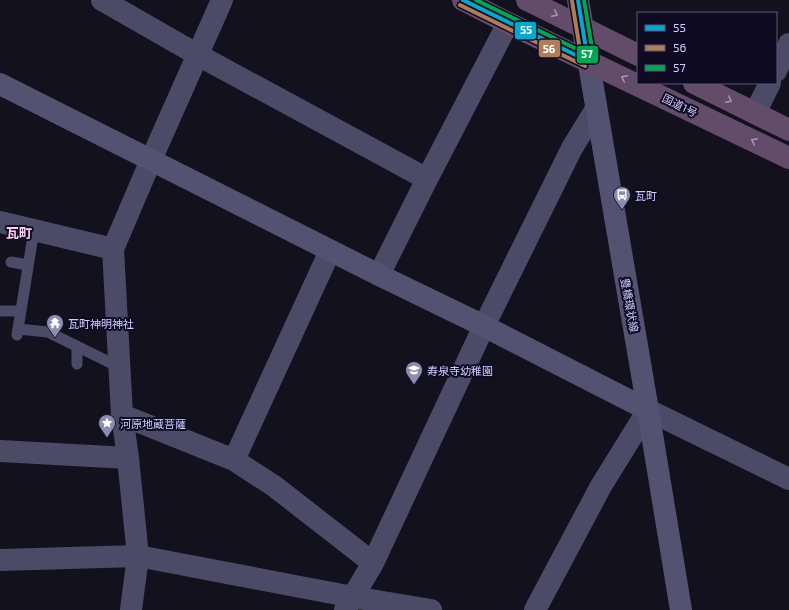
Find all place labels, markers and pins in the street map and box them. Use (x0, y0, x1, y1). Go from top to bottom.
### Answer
bus stop icon: 瓦町 (612, 185, 632, 210)
place label: 瓦町 (635, 189, 657, 202)
temple icon: 瓦町神明神社 (45, 313, 65, 338)
place label: 瓦町神明神社 (68, 317, 134, 330)
school or university icon: 寿泉寺幼稚園 (404, 360, 424, 385)
place label: 寿泉寺幼稚園 (427, 364, 493, 377)
place icon: 河原地蔵菩薩 (97, 413, 117, 438)
place label: 河原地蔵菩薩 (120, 417, 186, 430)

